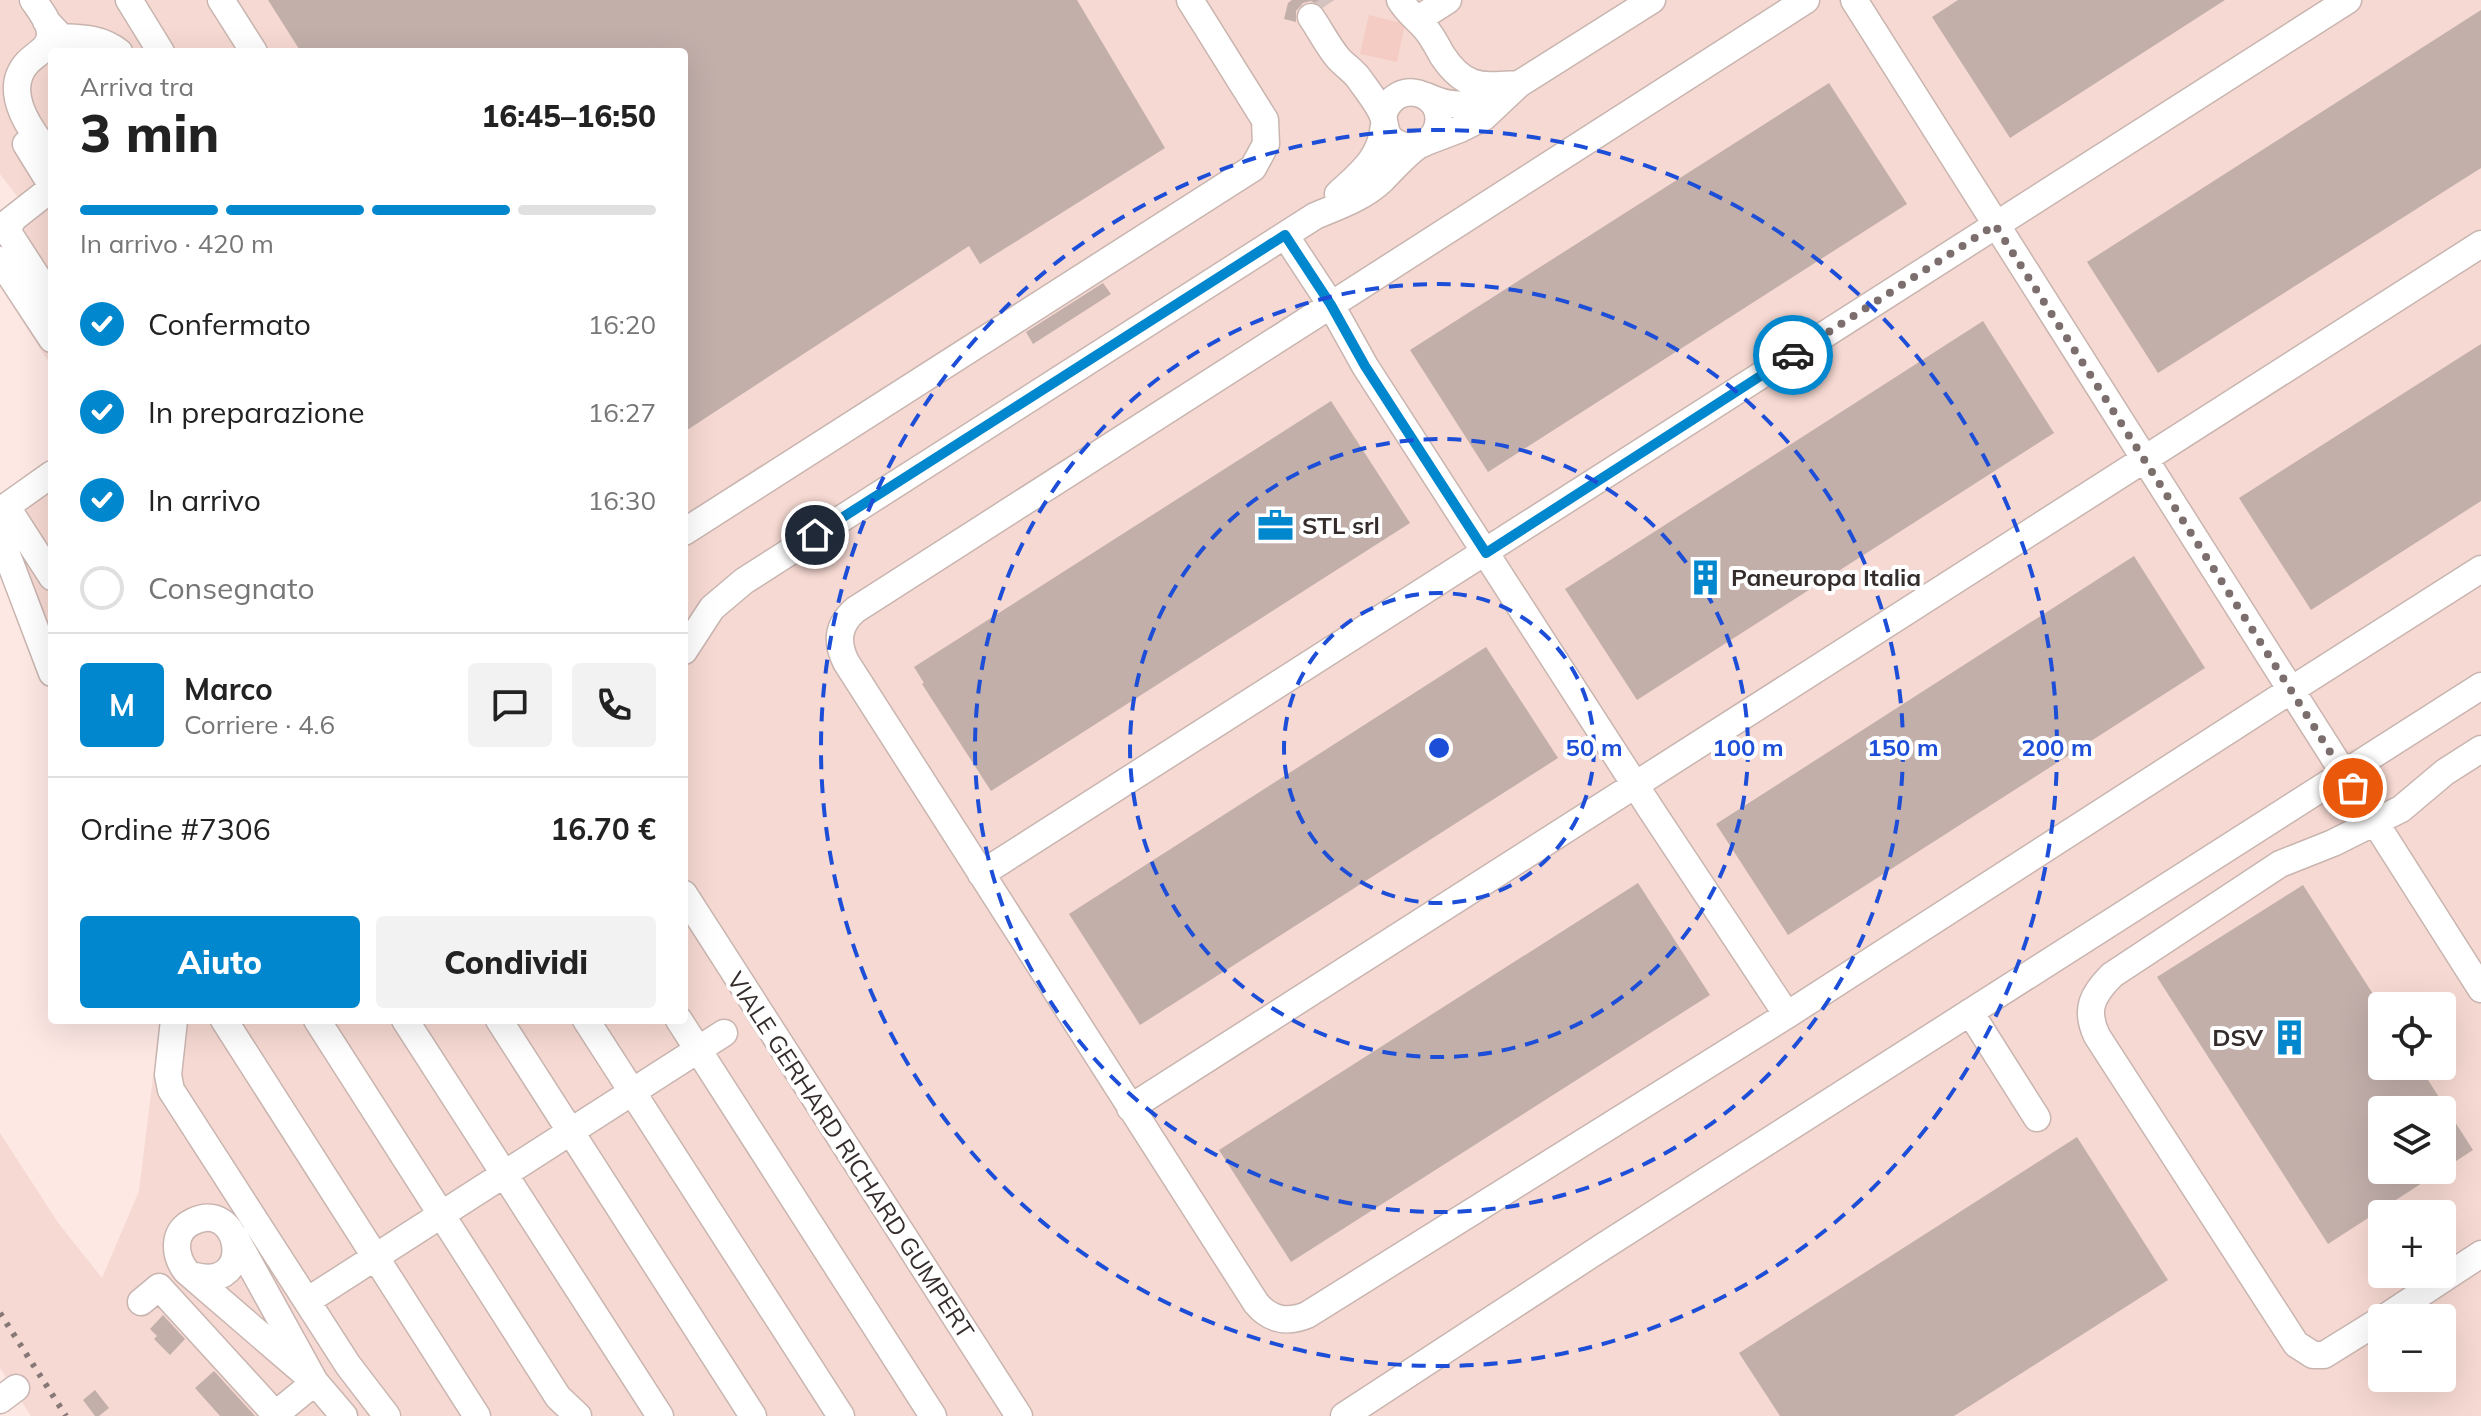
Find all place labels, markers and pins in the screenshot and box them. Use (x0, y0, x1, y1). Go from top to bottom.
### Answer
pin (781, 501, 849, 569)
office icon: STL srl (1257, 506, 1295, 544)
place label: STL srl (1302, 510, 1380, 540)
building icon: Paneuropa Italia (1686, 558, 1724, 596)
place label: Paneuropa Italia (1731, 562, 1921, 592)
centre of rings (1425, 734, 1453, 762)
pin (2319, 754, 2387, 822)
building icon: DSV (2270, 1018, 2308, 1056)
place label: DSV (2212, 1022, 2264, 1052)

